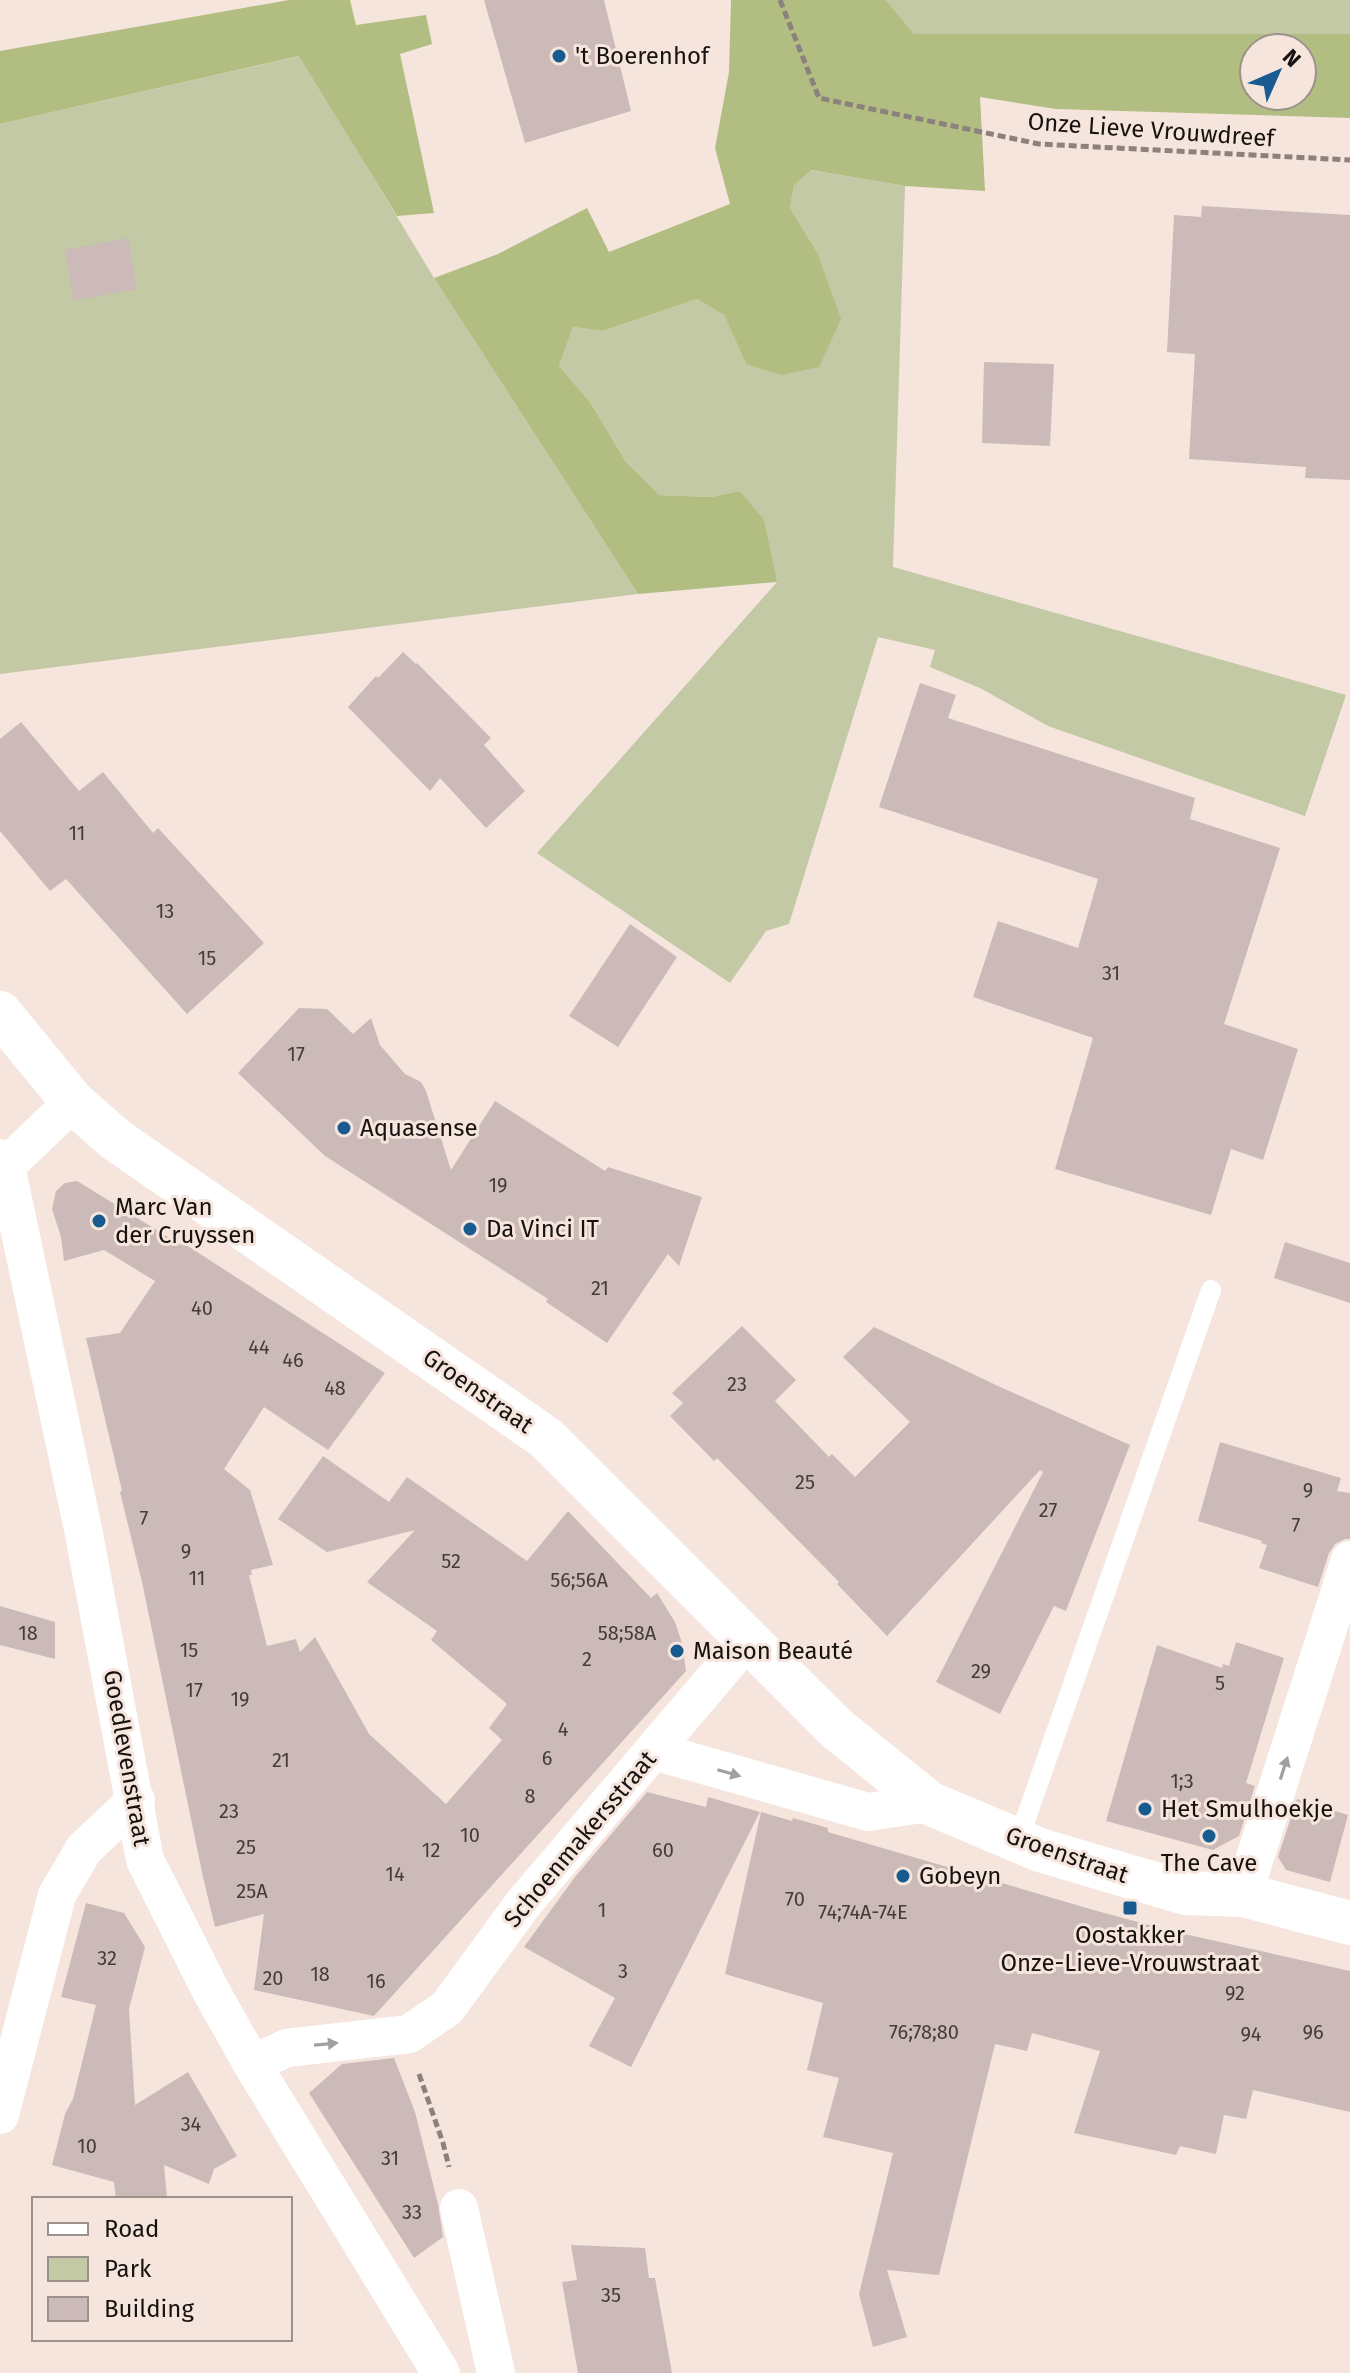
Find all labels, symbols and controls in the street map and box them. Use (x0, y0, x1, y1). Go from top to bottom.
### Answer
north arrow (1238, 32, 1318, 112)
place label: 't Boerenhof (575, 42, 711, 70)
text: N (1277, 44, 1306, 73)
marker: 't Boerenhof (550, 47, 568, 65)
street label: Onze Lieve Vrouwdreef (1027, 107, 1277, 153)
house number: 11 (68, 821, 86, 845)
house number: 13 (156, 899, 174, 923)
house number: 15 (198, 946, 216, 970)
house number: 31 (1102, 961, 1120, 985)
house number: 17 (287, 1042, 305, 1066)
place label: Aquasense (360, 1114, 478, 1142)
marker: Aquasense (335, 1119, 353, 1137)
house number: 19 (488, 1173, 508, 1197)
place label: Marc Van der Cruyssen (115, 1193, 255, 1249)
marker: Marc Van der Cruyssen (90, 1212, 108, 1230)
place label: Da Vinci IT (486, 1215, 599, 1243)
marker: Da Vinci IT (461, 1220, 479, 1238)
house number: 21 (591, 1276, 609, 1300)
house number: 40 (191, 1296, 213, 1320)
house number: 44 (248, 1335, 270, 1359)
street label: Groenstraat (418, 1343, 539, 1439)
house number: 46 (282, 1348, 304, 1372)
house number: 23 (727, 1372, 747, 1396)
house number: 48 (324, 1376, 346, 1400)
house number: 25 (795, 1470, 815, 1494)
house number: 9 (1303, 1478, 1313, 1502)
house number: 27 (1039, 1498, 1057, 1522)
house number: 7 (140, 1506, 149, 1530)
house number: 7 (1292, 1513, 1301, 1537)
house number: 9 (181, 1539, 191, 1563)
house number: 52 (441, 1549, 461, 1573)
house number: 11 (188, 1566, 206, 1590)
house number: 56;56A (550, 1568, 608, 1592)
house number: 18 (18, 1621, 38, 1645)
house number: 58;58A (598, 1621, 657, 1645)
place label: Maison Beauté (693, 1637, 853, 1665)
house number: 15 (180, 1638, 198, 1662)
marker: Maison Beauté (668, 1642, 686, 1660)
house number: 2 (582, 1647, 592, 1671)
house number: 29 (971, 1659, 991, 1683)
street label: Goedlevenstraat (98, 1668, 156, 1849)
house number: 5 (1215, 1671, 1225, 1695)
house number: 17 (185, 1678, 203, 1702)
house number: 19 (230, 1687, 250, 1711)
house number: 4 (558, 1717, 569, 1741)
street label: Schoenmakersstraat (498, 1745, 662, 1933)
house number: 6 (542, 1746, 552, 1770)
house number: 21 (272, 1748, 290, 1772)
one-way arrow (1278, 1755, 1290, 1779)
one-way arrow (717, 1767, 741, 1780)
house number: 1;3 (1170, 1769, 1194, 1793)
house number: 8 (524, 1784, 536, 1808)
place label: Het Smulhoekje (1161, 1795, 1333, 1823)
house number: 23 (219, 1799, 239, 1823)
marker: Het Smulhoekje (1136, 1800, 1154, 1818)
street label: Groenstraat (1002, 1821, 1132, 1889)
house number: 10 (460, 1823, 480, 1847)
marker: The Cave (1200, 1827, 1218, 1845)
house number: 25 (236, 1835, 256, 1859)
house number: 12 (422, 1838, 440, 1862)
house number: 60 (652, 1838, 674, 1862)
place label: The Cave (1161, 1849, 1257, 1877)
house number: 14 (385, 1862, 405, 1886)
place label: Gobeyn (919, 1862, 1001, 1890)
marker: Gobeyn (894, 1867, 912, 1885)
house number: 25A (236, 1879, 268, 1903)
house number: 70 (785, 1887, 805, 1911)
house number: 1 (598, 1898, 606, 1922)
marker: Oostakker Onze-Lieve-Vrouwstraat (1121, 1899, 1139, 1917)
house number: 74;74A-74E (818, 1900, 908, 1924)
place label: Oostakker Onze-Lieve-Vrouwstraat (1000, 1921, 1260, 1977)
house number: 32 (97, 1946, 117, 1970)
house number: 3 (618, 1959, 628, 1983)
house number: 18 (310, 1962, 330, 1986)
house number: 20 (262, 1966, 284, 1990)
house number: 16 (366, 1969, 386, 1993)
house number: 92 (1225, 1981, 1245, 2005)
house number: 76;78;80 (889, 2020, 959, 2044)
house number: 96 (1302, 2020, 1324, 2044)
house number: 94 (1241, 2022, 1262, 2046)
one-way arrow (314, 2038, 339, 2051)
house number: 34 (181, 2112, 202, 2136)
house number: 10 (77, 2134, 97, 2158)
house number: 31 (381, 2146, 399, 2170)
legend (32, 2197, 292, 2341)
house number: 33 (402, 2200, 422, 2224)
text: Road (104, 2215, 159, 2243)
text: Park (104, 2255, 152, 2283)
house number: 35 (601, 2283, 621, 2307)
text: Building (104, 2295, 194, 2323)

